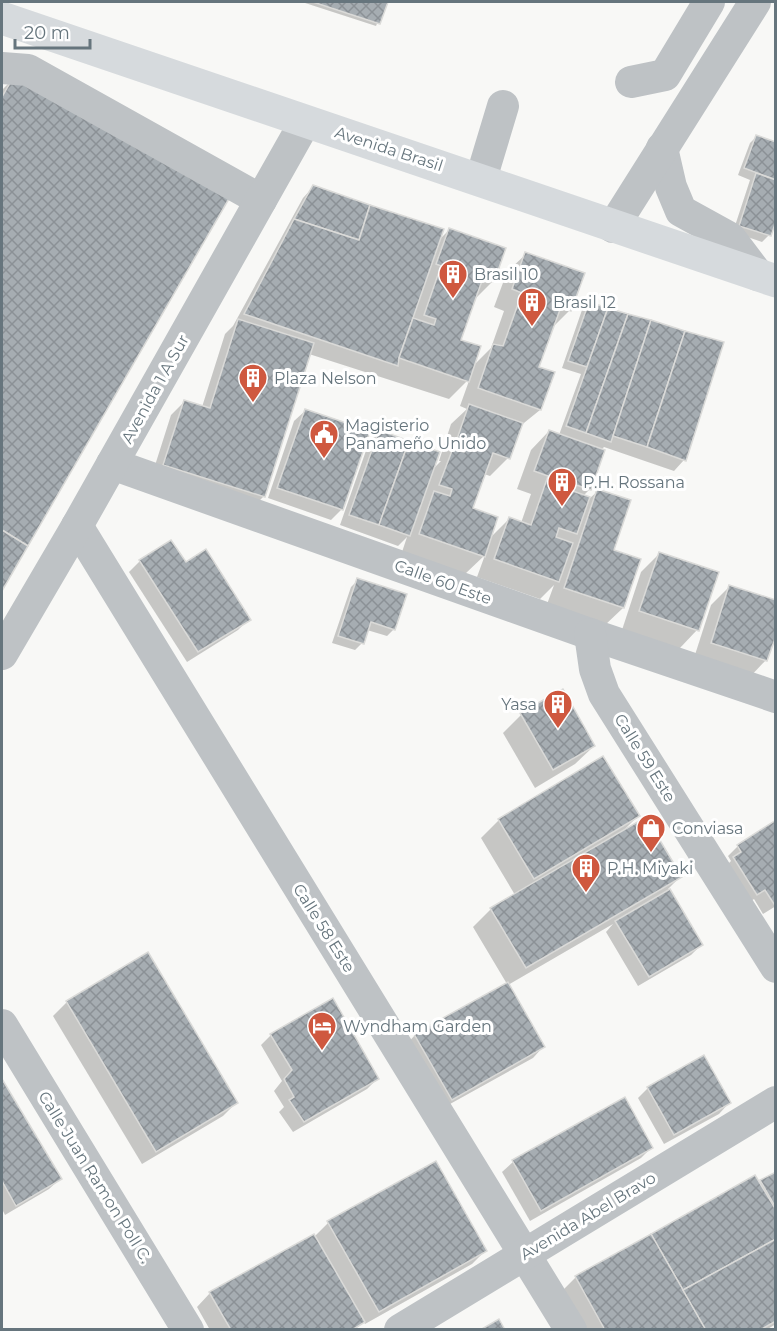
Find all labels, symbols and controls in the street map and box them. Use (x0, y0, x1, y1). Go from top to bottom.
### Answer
scale bar (15, 12, 90, 50)
text: 20 m (24, 22, 70, 44)
street label: Avenida Brasil (333, 123, 445, 175)
building icon: Brasil 10 (437, 258, 469, 300)
place label: Brasil 10 (474, 265, 538, 284)
building icon: Brasil 12 (516, 286, 548, 328)
place label: Brasil 12 (553, 293, 616, 312)
street label: Avenida 1 A Sur (117, 331, 193, 447)
building icon: Plaza Nelson (237, 362, 269, 404)
place label: Plaza Nelson (274, 369, 377, 388)
place label: Magisterio Panameño Unido (345, 416, 486, 453)
public building icon: Magisterio Panameño Unido (308, 418, 340, 460)
building icon: P.H. Rossana (546, 466, 578, 508)
place label: P.H. Rossana (583, 473, 685, 492)
street label: Calle 60 Este (392, 556, 494, 608)
building icon: Yasa (542, 688, 574, 730)
place label: Yasa (501, 695, 537, 714)
street label: Calle 59 Este (610, 710, 680, 806)
shop icon: Conviasa (635, 812, 667, 854)
place label: Conviasa (672, 819, 743, 838)
building icon: P.H. Miyaki (570, 852, 602, 894)
place label: P.H. Miyaki (607, 859, 693, 878)
street label: Calle 58 Este (289, 880, 359, 976)
hotel icon: Wyndham Garden (306, 1010, 338, 1052)
place label: Wyndham Garden (343, 1017, 492, 1036)
street label: Calle Juan Ramon Poll C. (34, 1088, 156, 1266)
street label: Avenida Abel Bravo (517, 1168, 659, 1264)

